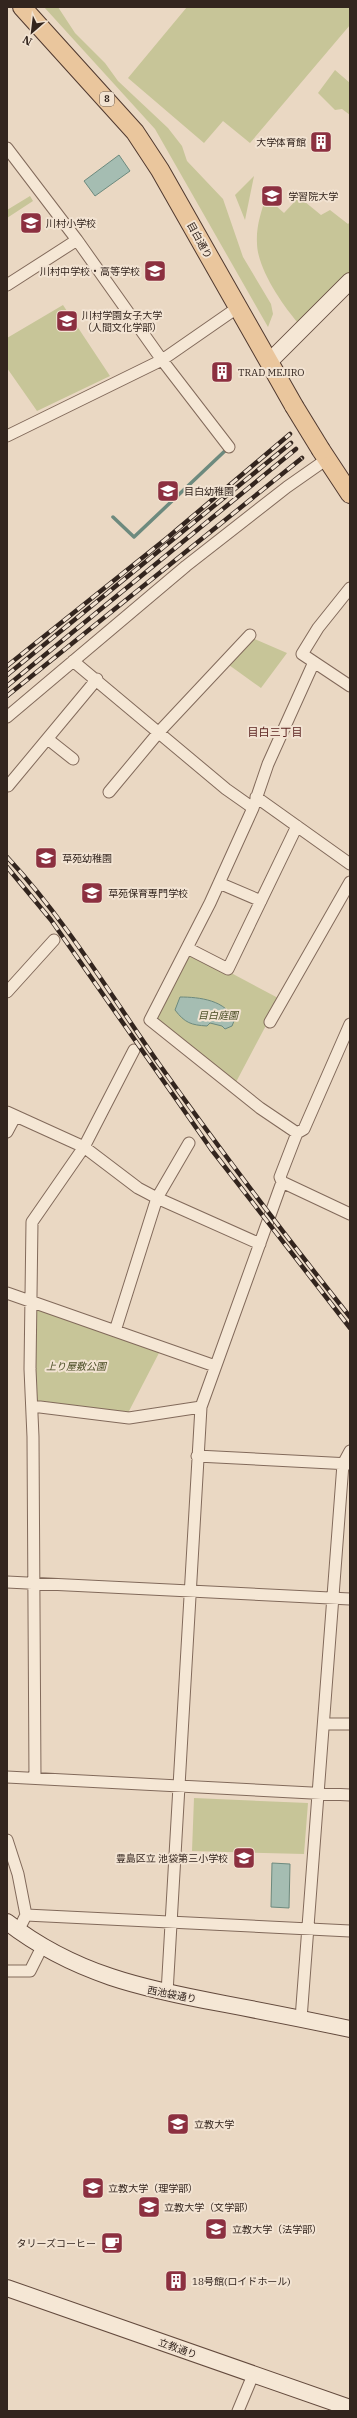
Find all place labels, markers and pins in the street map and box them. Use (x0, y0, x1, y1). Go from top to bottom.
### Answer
building icon: 大学体育館 (308, 129, 334, 155)
place label: 大学体育館 (256, 136, 306, 149)
school or university icon: 学習院大学 (259, 183, 285, 209)
place label: 学習院大学 (288, 190, 338, 203)
school or university icon: 川村小学校 (18, 210, 44, 236)
place label: 川村小学校 (46, 217, 96, 230)
school or university icon: 川村中学校・高等学校 (142, 258, 168, 284)
place label: 川村中学校・高等学校 (40, 265, 140, 278)
school or university icon: 川村学園女子大学 （人間文化学部） (54, 308, 80, 334)
place label: 川村学園女子大学 （人間文化学部） (82, 309, 162, 334)
building icon: TRAD MEJIRO (209, 359, 235, 385)
place label: TRAD MEJIRO (238, 366, 305, 379)
school or university icon: 目白幼稚園 (155, 478, 181, 504)
place label: 目白幼稚園 (184, 485, 234, 498)
school or university icon: 草苑幼稚園 (33, 845, 59, 871)
place label: 草苑幼稚園 (62, 852, 112, 865)
school or university icon: 草苑保育専門学校 (79, 880, 105, 906)
place label: 草苑保育専門学校 (108, 887, 188, 900)
school or university icon: 豊島区立 池袋第三小学校 (231, 1845, 257, 1871)
place label: 豊島区立 池袋第三小学校 (116, 1852, 228, 1865)
school or university icon: 立教大学 (165, 2111, 191, 2137)
place label: 立教大学 (194, 2118, 234, 2131)
school or university icon: 立教大学（理学部） (80, 2175, 106, 2201)
place label: 立教大学（理学部） (108, 2182, 198, 2195)
school or university icon: 立教大学（文学部） (136, 2194, 162, 2220)
place label: 立教大学（文学部） (164, 2201, 254, 2214)
school or university icon: 立教大学（法学部） (203, 2216, 229, 2242)
place label: 立教大学（法学部） (232, 2223, 322, 2236)
cafe icon: タリーズコーヒー (99, 2230, 125, 2256)
place label: タリーズコーヒー (17, 2237, 96, 2250)
building icon: 18号館(ロイドホール) (163, 2268, 189, 2294)
place label: 18号館(ロイドホール) (192, 2275, 291, 2288)

